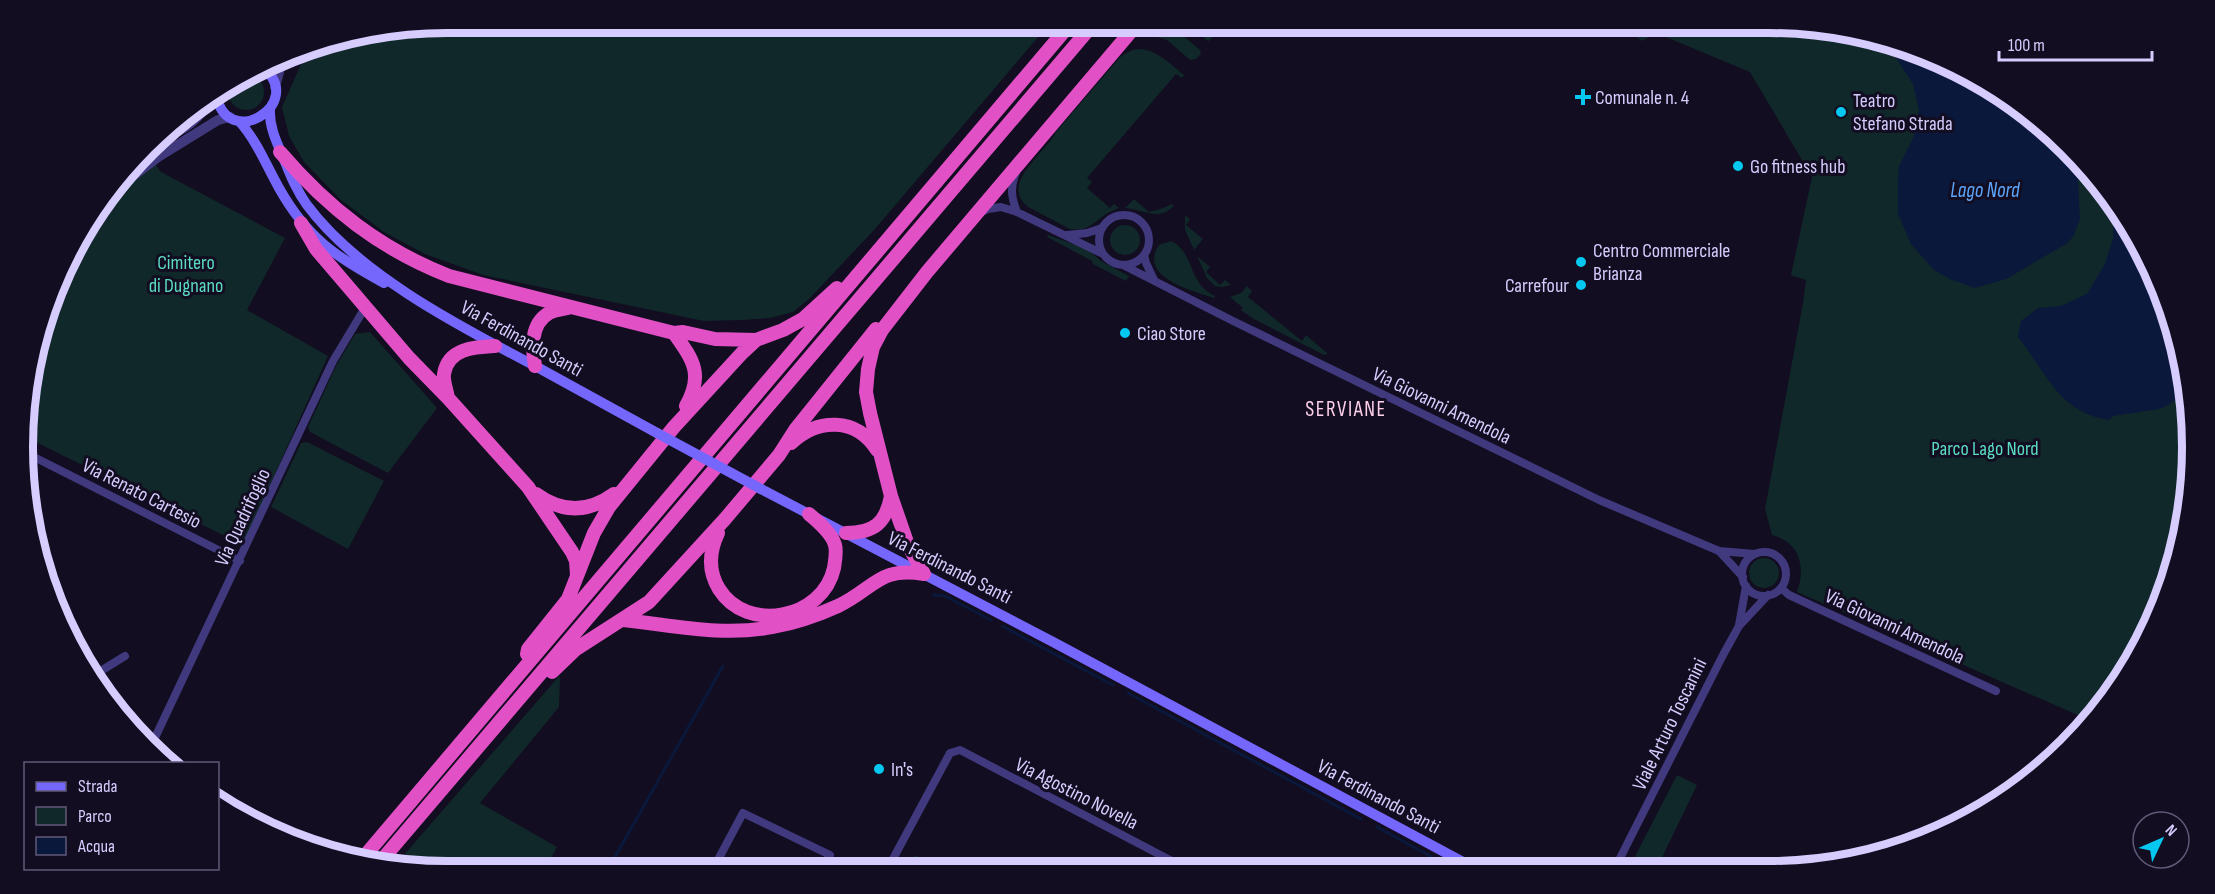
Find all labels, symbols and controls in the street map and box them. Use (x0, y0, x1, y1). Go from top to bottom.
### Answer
scale bar (1999, 24, 2152, 62)
text: 100 m (2008, 35, 2045, 56)
place label: Comunale n. 4 (1595, 86, 1689, 110)
place label: Teatro Stefano Strada (1853, 89, 1953, 136)
marker: Comunale n. 4 (1576, 90, 1590, 104)
marker: Teatro Stefano Strada (1834, 105, 1848, 119)
place label: Go fitness hub (1750, 155, 1845, 179)
marker: Go fitness hub (1731, 159, 1745, 173)
water label: Lago Nord (1950, 178, 2021, 203)
place label: Centro Commerciale Brianza (1593, 239, 1730, 286)
park label: Cimitero di Dugnano (149, 251, 223, 298)
marker: Centro Commerciale Brianza (1574, 255, 1588, 269)
place label: Carrefour (1505, 274, 1569, 298)
marker: Carrefour (1574, 278, 1588, 292)
street label: Via Ferdinando Santi (456, 295, 587, 382)
place label: Ciao Store (1137, 322, 1206, 346)
marker: Ciao Store (1118, 326, 1132, 340)
street label: Via Giovanni Amendola (1368, 362, 1515, 450)
district label: SERVIANE (1305, 397, 1387, 422)
park label: Parco Lago Nord (1931, 437, 2039, 461)
street label: Via Renato Cartesio (78, 454, 205, 534)
street label: Via Quadrifoglio (210, 465, 276, 570)
street label: Via Ferdinando Santi (884, 526, 1016, 609)
street label: Via Giovanni Amendola (1821, 584, 1968, 670)
street label: Viale Arturo Toscanini (1628, 654, 1712, 794)
street label: Via Agostino Novella (1011, 753, 1142, 835)
street label: Via Ferdinando Santi (1313, 754, 1444, 839)
place label: In's (891, 758, 913, 782)
legend (24, 762, 219, 870)
marker: In's (872, 762, 886, 776)
text: Strada (78, 776, 118, 797)
text: Parco (78, 806, 112, 827)
north arrow (2131, 810, 2191, 870)
text: N (2161, 821, 2181, 840)
text: Acqua (77, 836, 115, 857)

